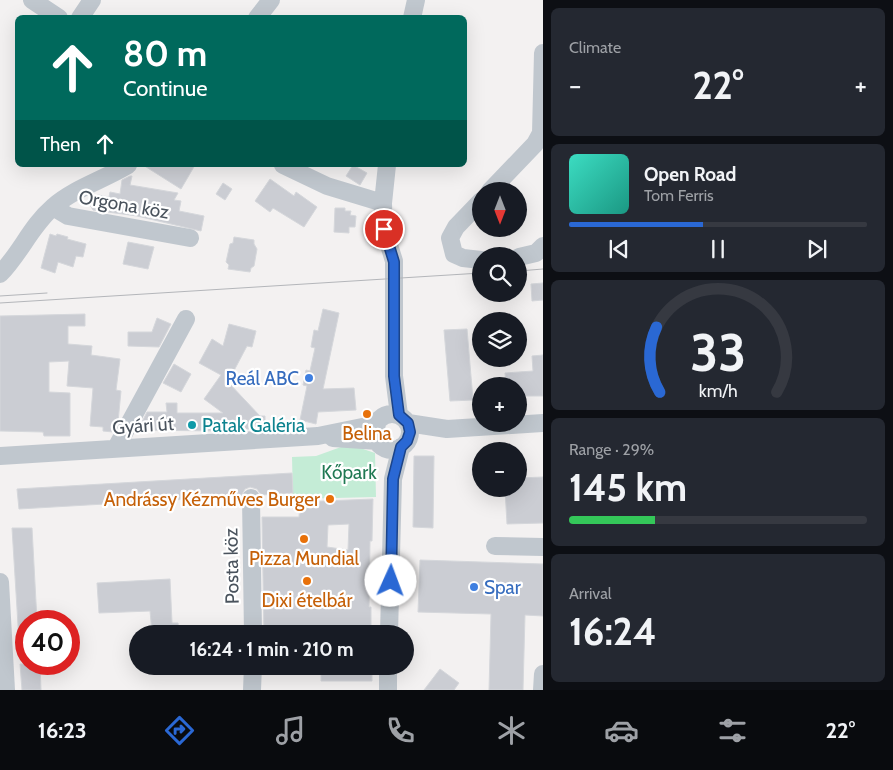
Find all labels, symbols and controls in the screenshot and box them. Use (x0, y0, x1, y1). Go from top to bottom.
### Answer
text: 80 m (123, 32, 207, 75)
icon: ahead (40, 35, 105, 100)
text: Climate (569, 38, 621, 57)
text: 22° (692, 62, 744, 109)
text: − (569, 68, 581, 102)
text: + (855, 68, 867, 102)
text: Continue (123, 75, 208, 102)
icon: ahead (91, 130, 119, 158)
text: Then (40, 133, 81, 156)
text: Open Road (644, 163, 736, 186)
north arrow (472, 182, 528, 238)
map controls (472, 182, 527, 497)
street label: Orgona köz (77, 185, 171, 224)
text: Tom Ferris (644, 186, 714, 205)
pin (363, 208, 405, 250)
icon: arrive (370, 215, 398, 243)
icon: previous (605, 235, 633, 263)
icon: pause (704, 235, 732, 263)
icon: next (803, 235, 831, 263)
button: search (472, 247, 527, 302)
button: layers (472, 312, 527, 367)
text: 33 (690, 321, 746, 384)
place label: Reál ABC (226, 367, 299, 390)
marker: Reál ABC (303, 372, 315, 384)
button: + (472, 377, 527, 432)
text: km/h (698, 380, 738, 401)
marker: Belina (361, 408, 373, 420)
street label: Gyári út (111, 412, 175, 439)
place label: Patak Galéria (202, 414, 305, 437)
marker: Patak Galéria (186, 419, 198, 431)
place label: Belina (342, 422, 392, 445)
text: Range · 29% (569, 440, 654, 459)
button: − (472, 442, 527, 497)
park label: Kőpark (321, 461, 377, 484)
text: 145 km (569, 464, 687, 511)
place label: Andrássy Kézműves Burger (104, 488, 320, 511)
marker: Andrássy Kézműves Burger (324, 493, 336, 505)
street label: Posta köz (219, 528, 244, 604)
marker: Pizza Mundial (298, 533, 310, 545)
place label: Pizza Mundial (249, 547, 360, 570)
position arrow (364, 554, 416, 606)
marker: Dixi ételbár (301, 575, 313, 587)
place label: Spar (484, 576, 521, 599)
marker: Spar (468, 581, 480, 593)
text: Arrival (569, 584, 612, 603)
place label: Dixi ételbár (262, 589, 352, 612)
text: 16:24 (569, 608, 657, 655)
speed limit sign: 40 (15, 610, 80, 675)
text: 16:24 · 1 min · 210 m (190, 638, 353, 661)
icon: directions (162, 713, 197, 748)
icon: music (273, 713, 308, 748)
icon: phone (383, 713, 418, 748)
icon: climate (494, 713, 529, 748)
icon: car (604, 713, 639, 748)
icon: filters (715, 713, 750, 748)
text: 16:23 (38, 717, 87, 744)
text: 22° (825, 717, 855, 744)

